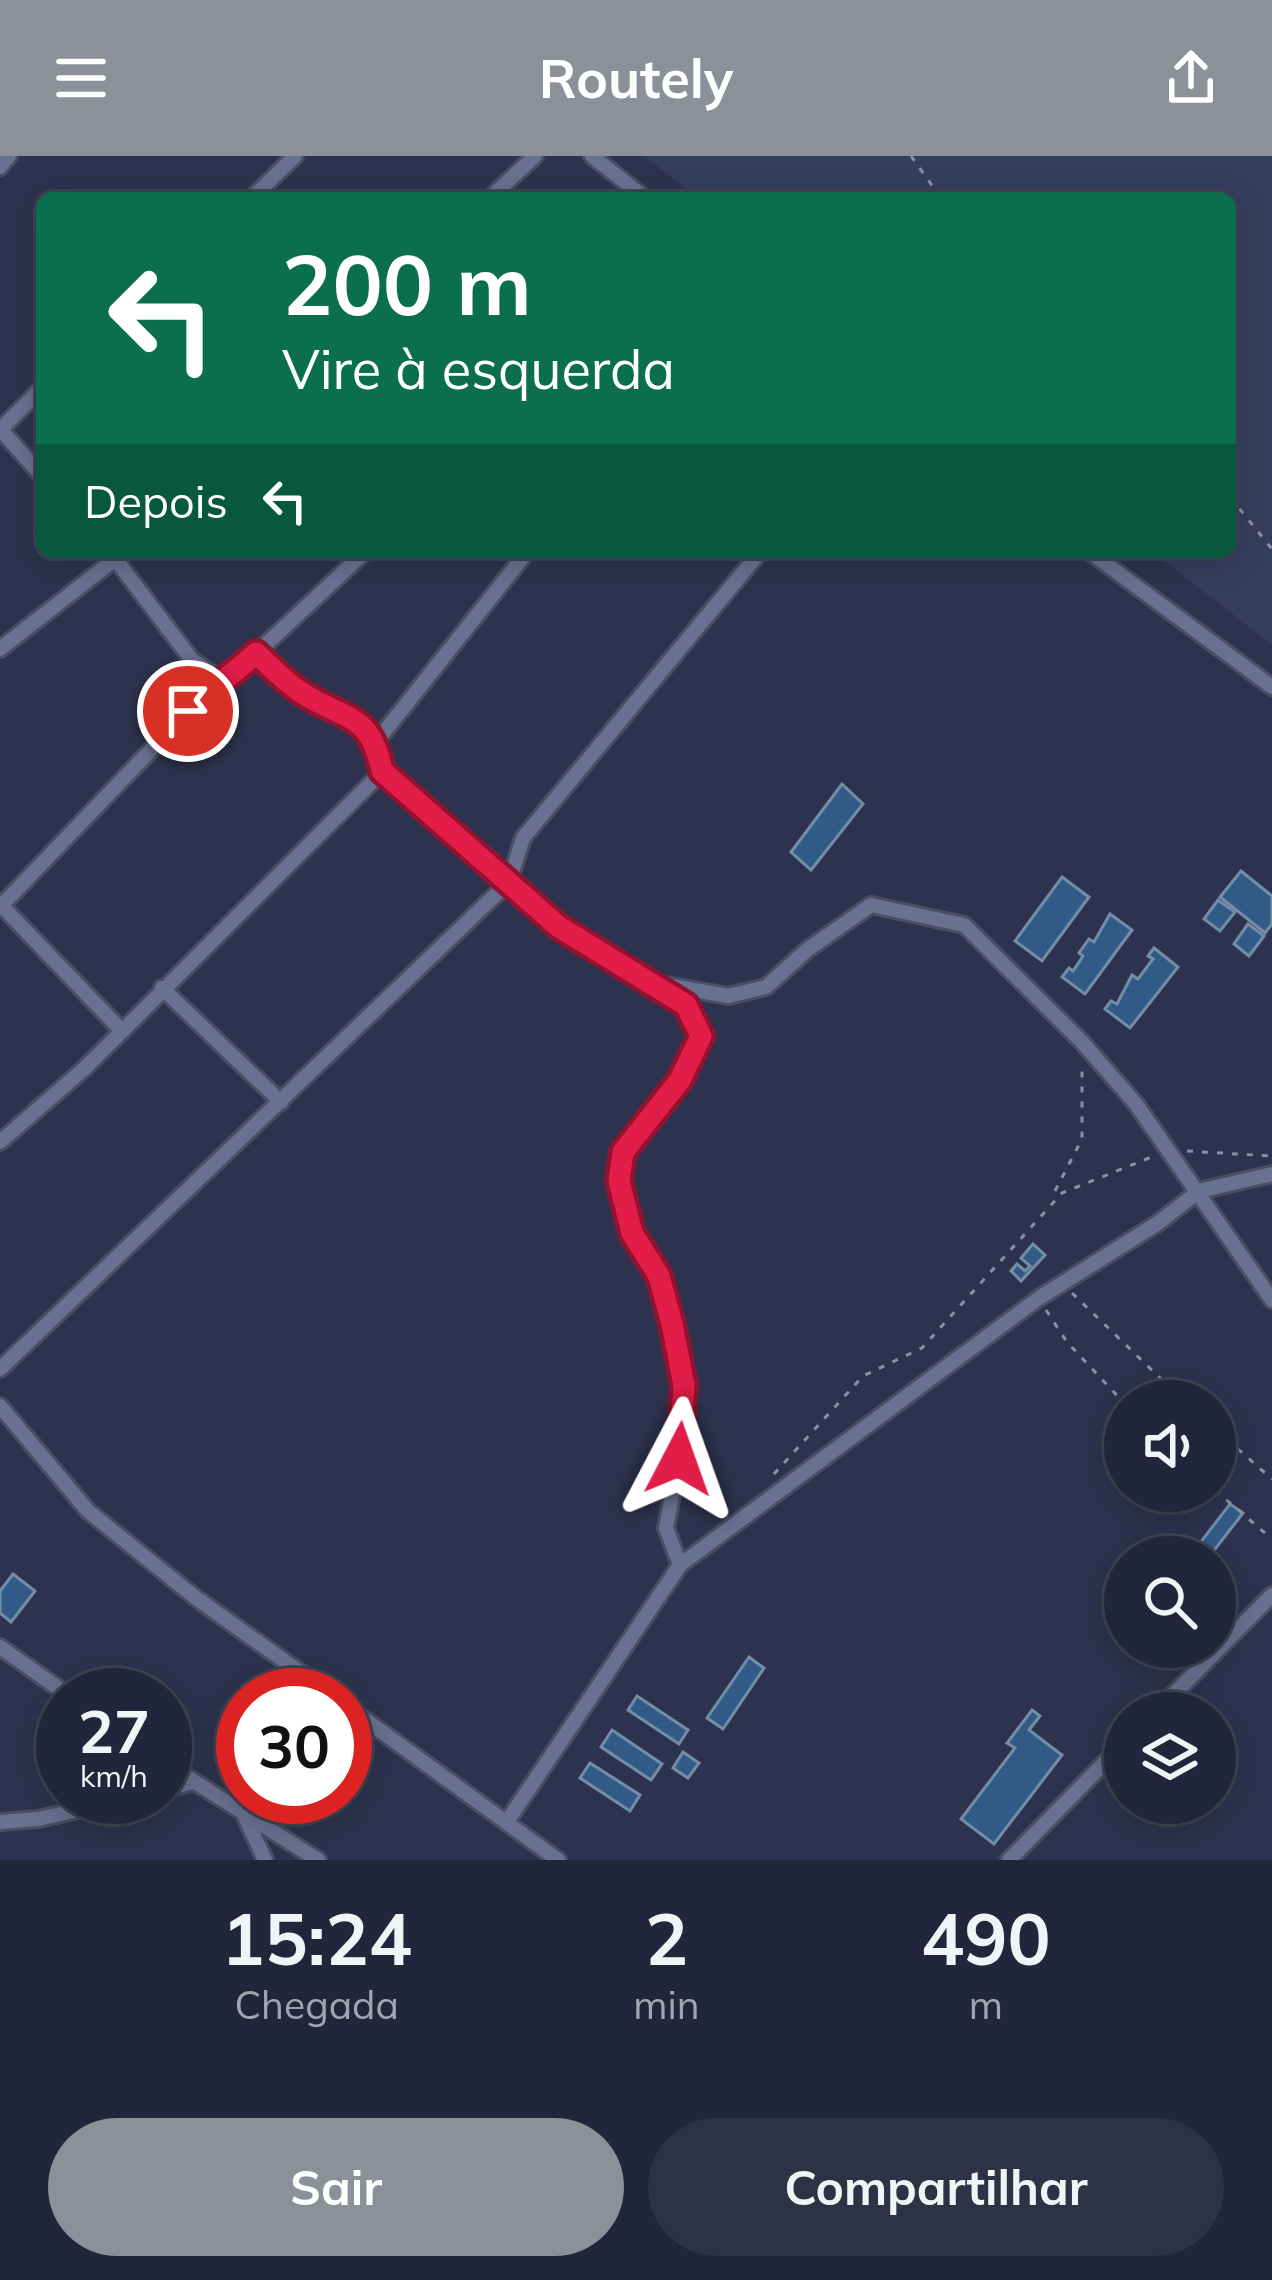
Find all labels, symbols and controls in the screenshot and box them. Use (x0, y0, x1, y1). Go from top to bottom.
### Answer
text: Routely (539, 44, 733, 112)
icon: menu (48, 45, 114, 111)
icon: share (1158, 45, 1224, 111)
text: 200 m (282, 231, 532, 336)
icon: left (84, 240, 240, 396)
text: Vire à esquerda (282, 335, 675, 403)
icon: left (252, 468, 318, 534)
text: Depois (84, 473, 228, 529)
pin (137, 660, 239, 762)
icon: arrive (155, 678, 221, 744)
map controls (1104, 1380, 1236, 1824)
button: sound (1104, 1380, 1236, 1512)
position arrow (616, 1396, 742, 1522)
button: search (1104, 1536, 1236, 1668)
speed limit sign: 30 (216, 1668, 372, 1824)
button: layers (1104, 1692, 1236, 1824)
text: 27 (78, 1693, 150, 1768)
text: km/h (80, 1757, 148, 1795)
text: 15:24 (221, 1893, 412, 1983)
text: 2 (645, 1893, 688, 1983)
text: 490 (921, 1893, 1051, 1983)
text: Chegada (234, 1980, 399, 2029)
text: min (633, 1980, 700, 2029)
text: m (969, 1980, 1003, 2029)
button: Sair (48, 2118, 624, 2256)
button: Compartilhar (648, 2118, 1224, 2256)

